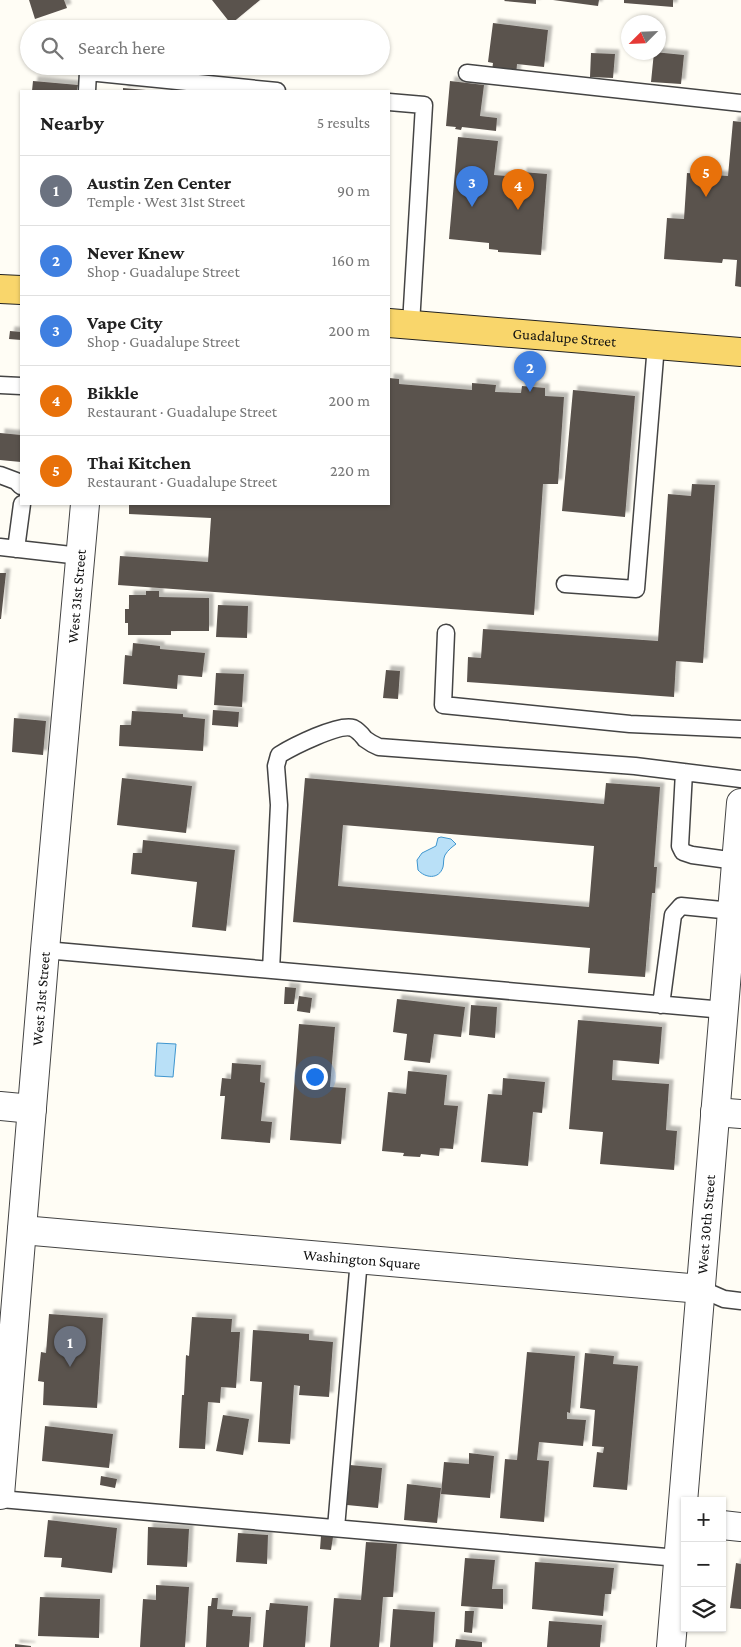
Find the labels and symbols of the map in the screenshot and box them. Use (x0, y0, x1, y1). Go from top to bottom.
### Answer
north arrow (621, 15, 666, 60)
pin: 5 (690, 156, 722, 197)
pin: 3 (456, 166, 488, 207)
pin: 4 (502, 169, 534, 210)
street label: Guadalupe Street (512, 325, 618, 350)
pin: 2 (514, 351, 546, 392)
street label: West 31st Street (65, 548, 89, 644)
street label: West 31st Street (29, 950, 53, 1046)
your location (302, 1064, 328, 1090)
street label: West 30th Street (694, 1173, 718, 1275)
street label: Washington Square (302, 1246, 421, 1273)
pin: 1 (54, 1326, 86, 1367)

